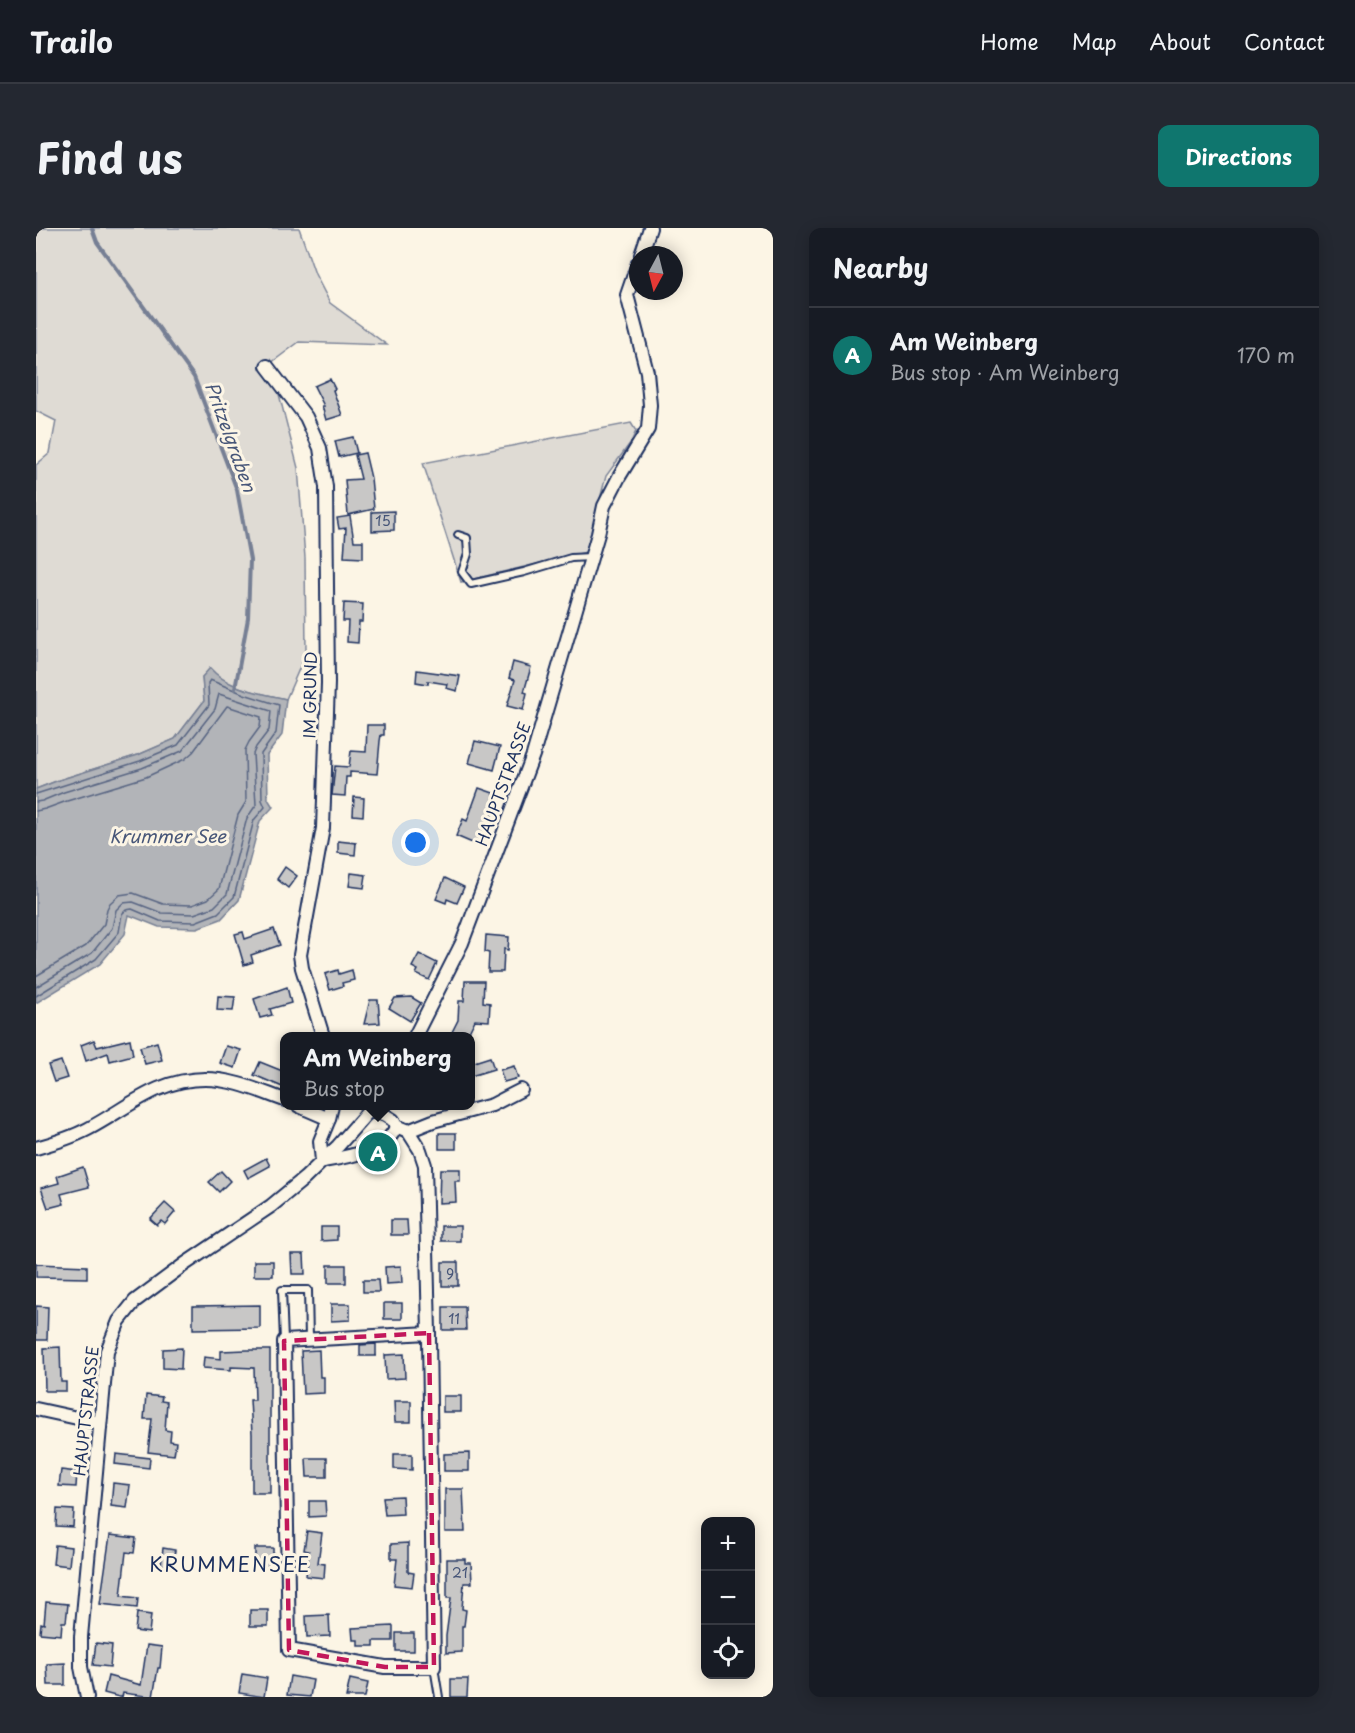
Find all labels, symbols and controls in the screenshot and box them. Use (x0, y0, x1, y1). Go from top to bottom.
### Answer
text: Trailo (30, 20, 113, 63)
text: Home (980, 25, 1039, 57)
text: Map (1072, 25, 1117, 57)
text: About (1150, 25, 1211, 57)
text: Contact (1244, 25, 1325, 57)
text: Find us (36, 125, 183, 188)
button: Directions (1158, 125, 1319, 187)
north arrow (629, 246, 683, 300)
text: Nearby (833, 248, 928, 287)
text: Am Weinberg (890, 324, 1038, 357)
text: A (845, 340, 860, 370)
text: 170 m (1237, 340, 1295, 370)
text: Bus stop · Am Weinberg (890, 357, 1119, 387)
water label: Pritzelgraben (199, 378, 264, 496)
house number: 15 (375, 510, 391, 531)
street label: IM GRUND (296, 651, 322, 739)
street label: HAUPTSTRASSE (468, 718, 536, 849)
water label: Krummer See (110, 822, 227, 849)
your location (401, 828, 430, 857)
popup (280, 1032, 475, 1110)
text: Am Weinberg (304, 1040, 451, 1073)
text: Bus stop (304, 1073, 385, 1103)
pin: A (358, 1130, 398, 1174)
house number: 9 (446, 1263, 454, 1284)
house number: 11 (448, 1308, 460, 1329)
street label: HAUPTSTRASSE (66, 1345, 104, 1477)
map controls (701, 1517, 755, 1679)
button: + (701, 1517, 755, 1571)
district label: KRUMMENSEE (149, 1549, 311, 1579)
house number: 21 (452, 1562, 468, 1583)
button: − (701, 1571, 755, 1625)
button: locate (701, 1625, 755, 1679)

